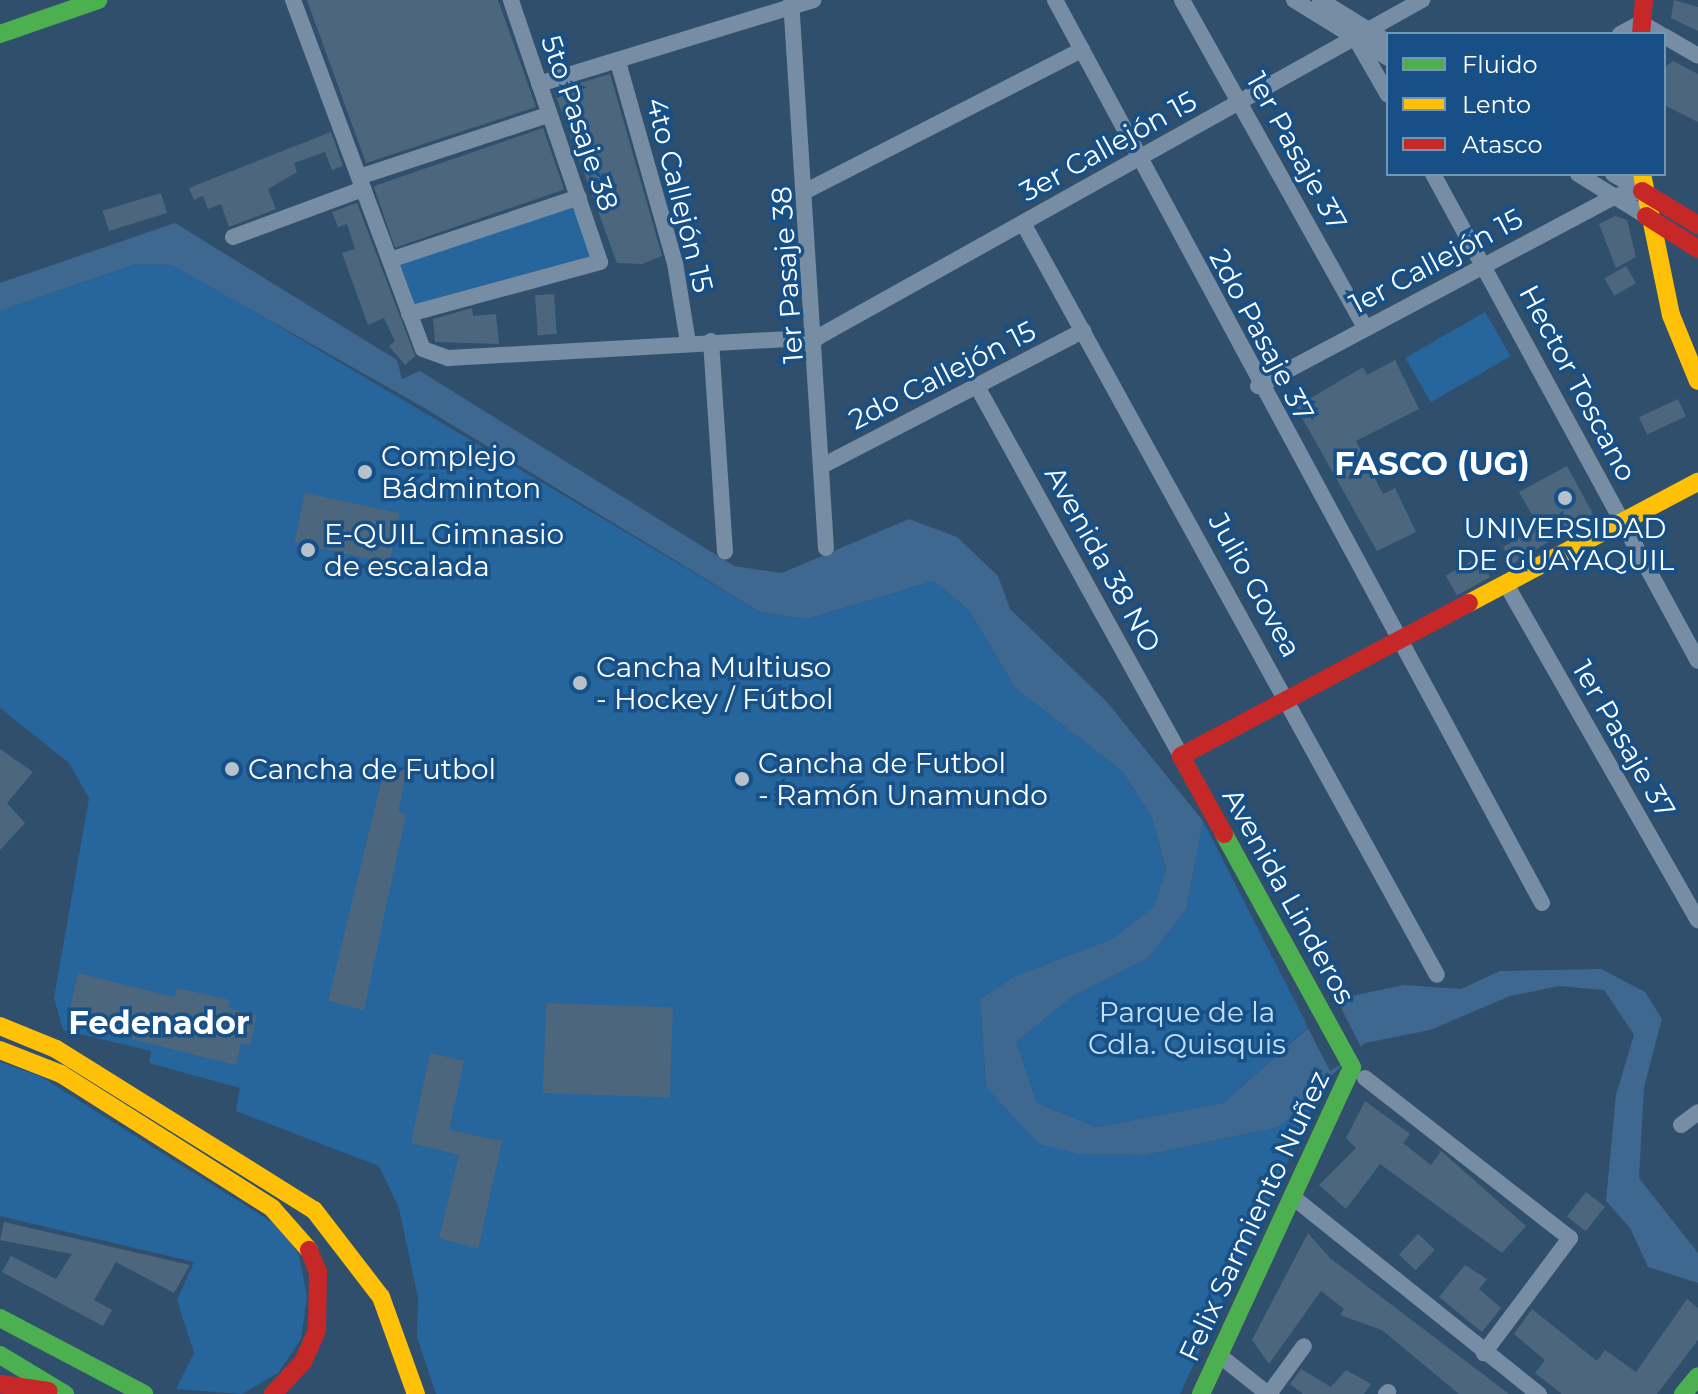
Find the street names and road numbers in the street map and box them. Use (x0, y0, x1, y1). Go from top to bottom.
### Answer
street label: 5to Pasaje 38 (534, 31, 626, 215)
street label: 1er Pasaje 37 (1240, 66, 1354, 236)
street label: 3er Callejón 15 (1014, 84, 1202, 208)
street label: 4to Callejón 15 (640, 94, 720, 296)
street label: 1er Pasaje 38 (764, 185, 810, 365)
street label: 1er Callejón 15 (1344, 201, 1528, 321)
street label: 2do Pasaje 37 (1203, 243, 1321, 427)
street label: Hector Toscano (1512, 279, 1644, 487)
street label: 2do Callejón 15 (843, 314, 1041, 436)
street label: Avenida 38 NO (1038, 460, 1168, 658)
street label: Julio Govea (1202, 507, 1308, 663)
street label: 1er Pasaje 37 (1565, 654, 1683, 824)
street label: Avenida Linderos (1216, 782, 1362, 1010)
street label: Felix Sarmiento Nuñez (1172, 1065, 1336, 1367)

